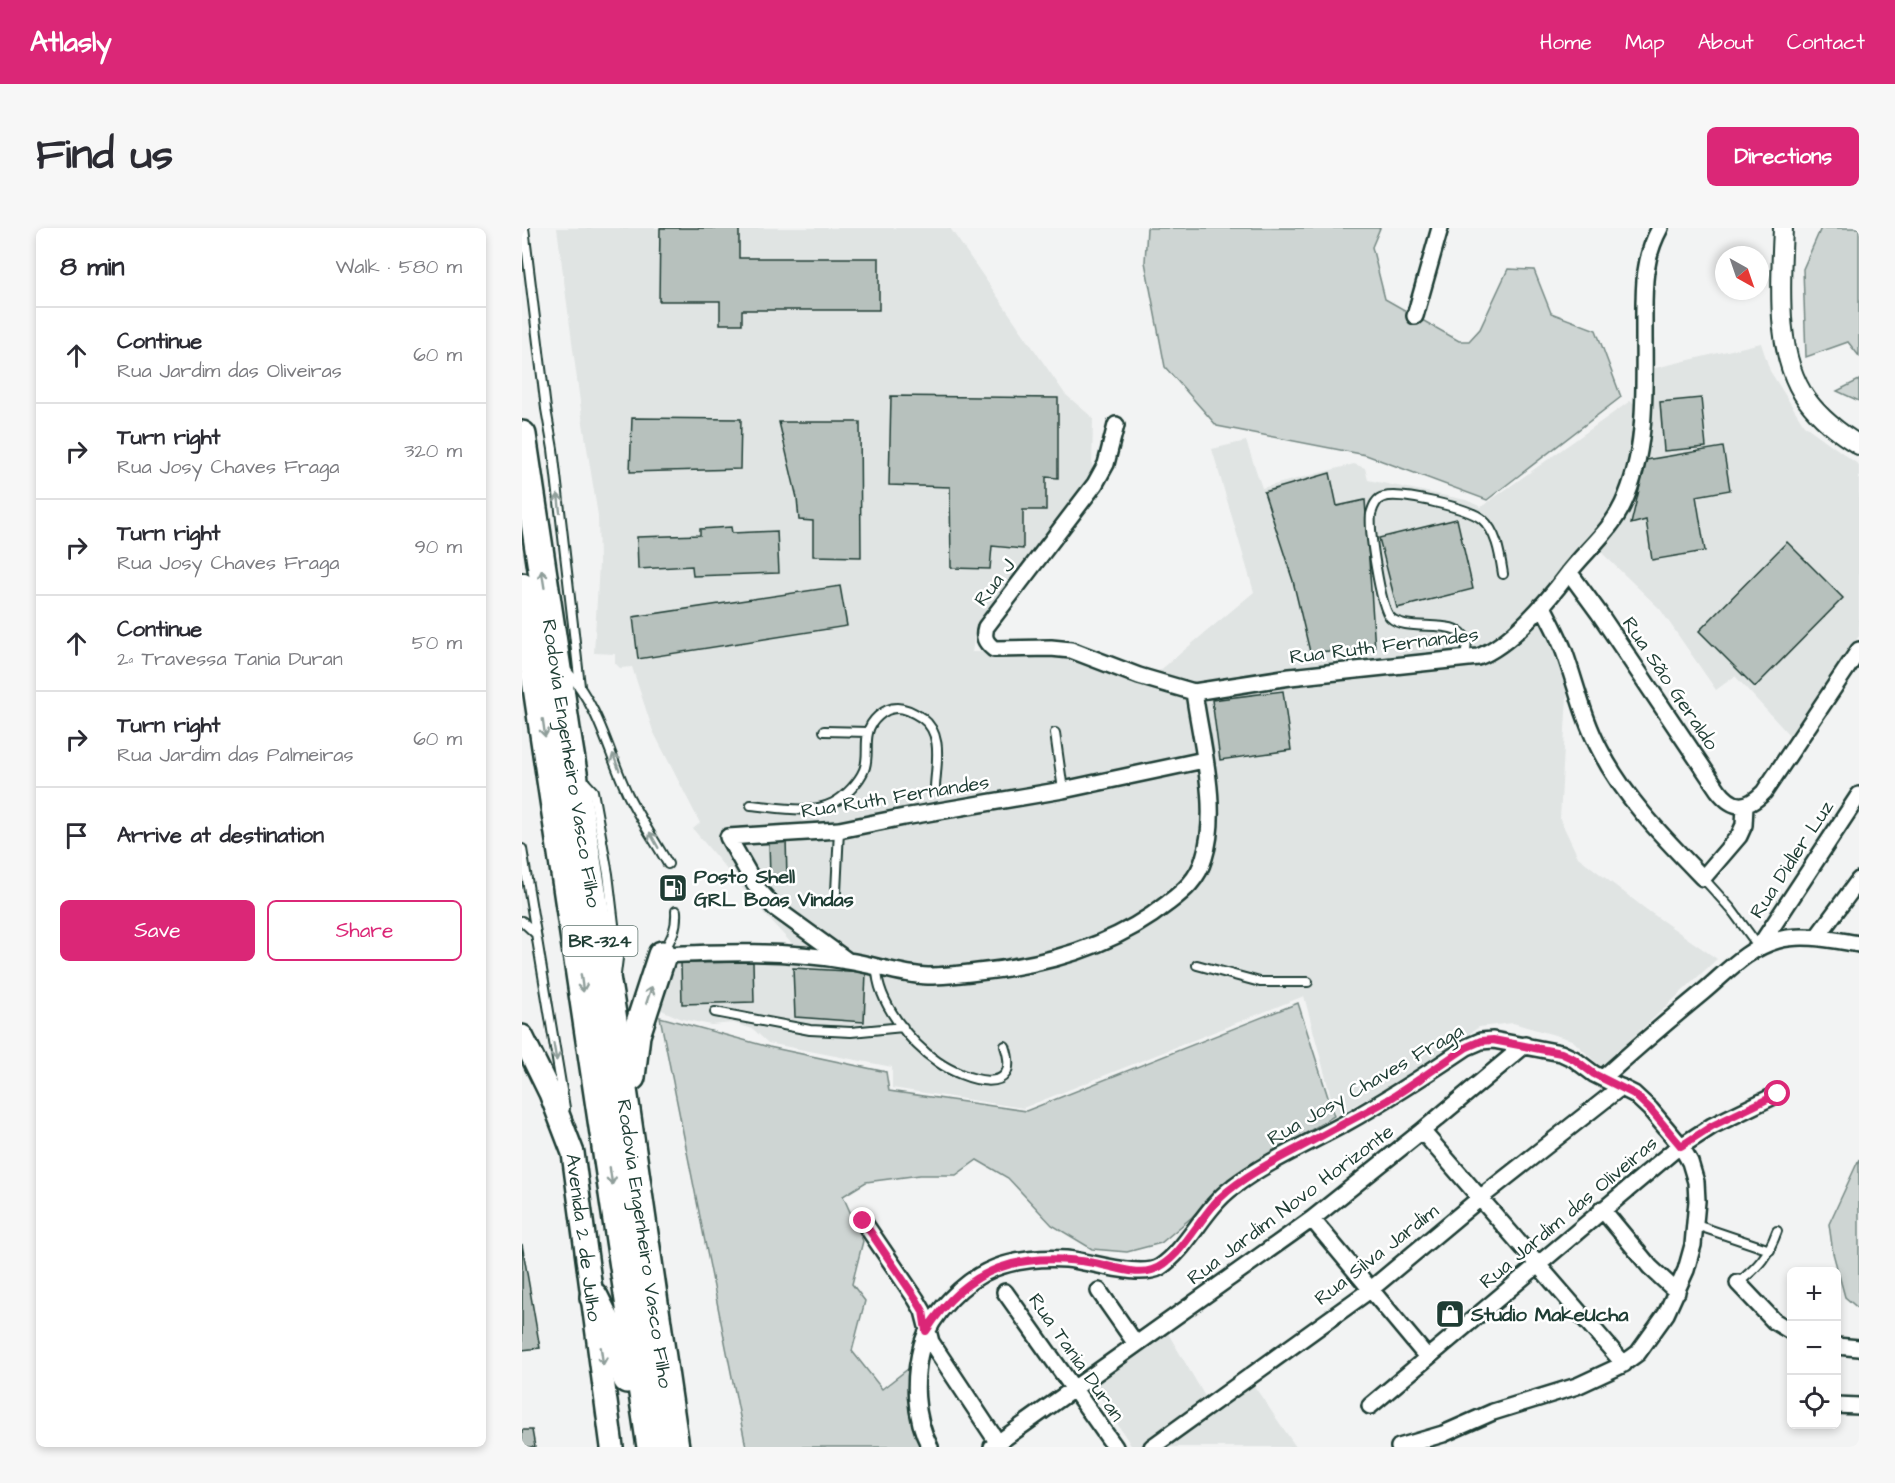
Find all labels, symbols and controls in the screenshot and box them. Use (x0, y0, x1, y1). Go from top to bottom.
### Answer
text: Atlasly (30, 23, 112, 62)
text: Home (1540, 28, 1592, 57)
text: Map (1625, 28, 1665, 57)
text: About (1698, 28, 1754, 57)
text: Contact (1787, 28, 1865, 57)
text: Find us (36, 127, 173, 185)
button: Directions (1707, 127, 1859, 186)
north arrow (1715, 246, 1769, 300)
text: 8 min (60, 249, 124, 285)
text: Walk · 580 m (335, 253, 462, 281)
text: Continue (117, 326, 202, 357)
icon: ahead (60, 339, 93, 372)
text: 60 m (413, 341, 462, 369)
text: Rua Jardim das Oliveiras (117, 357, 342, 385)
text: Turn right (117, 422, 220, 453)
icon: right (60, 435, 93, 468)
text: 320 m (404, 437, 462, 465)
text: Rua Josy Chaves Fraga (117, 453, 339, 481)
one-way arrow (554, 493, 565, 513)
text: Turn right (117, 518, 220, 549)
icon: right (60, 531, 93, 564)
text: 90 m (414, 533, 462, 561)
text: Rua Josy Chaves Fraga (117, 549, 339, 577)
street label: Rua J (968, 553, 1022, 612)
one-way arrow (538, 570, 549, 590)
street label: Rua São Geraldo (1615, 611, 1725, 756)
text: Continue (117, 614, 202, 645)
street label: Rodovia Engenheiro Vasco Filho (535, 617, 608, 910)
street label: Rua Ruth Fernandes (1288, 621, 1480, 671)
icon: ahead (60, 627, 93, 660)
text: 50 m (412, 629, 462, 657)
text: 2ª Travessa Tania Duran (117, 645, 343, 673)
text: Turn right (117, 710, 220, 741)
one-way arrow (539, 717, 550, 737)
icon: right (60, 723, 93, 756)
text: 60 m (413, 725, 462, 753)
text: Rua Jardim das Palmeiras (117, 741, 353, 769)
one-way arrow (609, 753, 620, 772)
street label: Rua Ruth Fernandes (799, 768, 991, 826)
street label: Rua Didler Luz (1743, 795, 1841, 924)
icon: arrive (60, 819, 93, 852)
text: Arrive at destination (117, 820, 324, 851)
one-way arrow (648, 831, 659, 849)
place label: Posto Shell GRL Boas Vindas (694, 863, 854, 914)
fuel station icon: Posto Shell GRL Boas Vindas (657, 872, 689, 904)
button: Save (60, 900, 255, 961)
button: Share (267, 900, 462, 961)
road number: BR-324 (562, 926, 638, 956)
one-way arrow (577, 973, 588, 992)
one-way arrow (644, 986, 655, 1005)
street label: Rua Josy Chaves Fraga (1262, 1017, 1469, 1153)
one-way arrow (550, 1041, 561, 1061)
route start (1764, 1080, 1790, 1106)
street label: Rodovia Engenheiro Vasco Filho (610, 1097, 679, 1390)
street label: Rua Jardim Novo Horizonte (1181, 1118, 1400, 1292)
street label: Rua Jardim das Oliveiras (1474, 1130, 1664, 1296)
street label: Avenida 2 de Julho (558, 1152, 608, 1323)
one-way arrow (605, 1165, 616, 1185)
street label: Rua Silva Jardim (1309, 1197, 1445, 1312)
route end (849, 1207, 875, 1233)
map controls (1787, 1267, 1841, 1429)
button: + (1787, 1267, 1841, 1321)
street label: Rua Tania Duran (1021, 1288, 1131, 1427)
shop icon: Studio MakeUcha (1434, 1298, 1466, 1330)
place label: Studio MakeUcha (1470, 1301, 1629, 1329)
button: − (1787, 1321, 1841, 1375)
one-way arrow (596, 1346, 607, 1366)
button: locate (1787, 1375, 1841, 1429)

